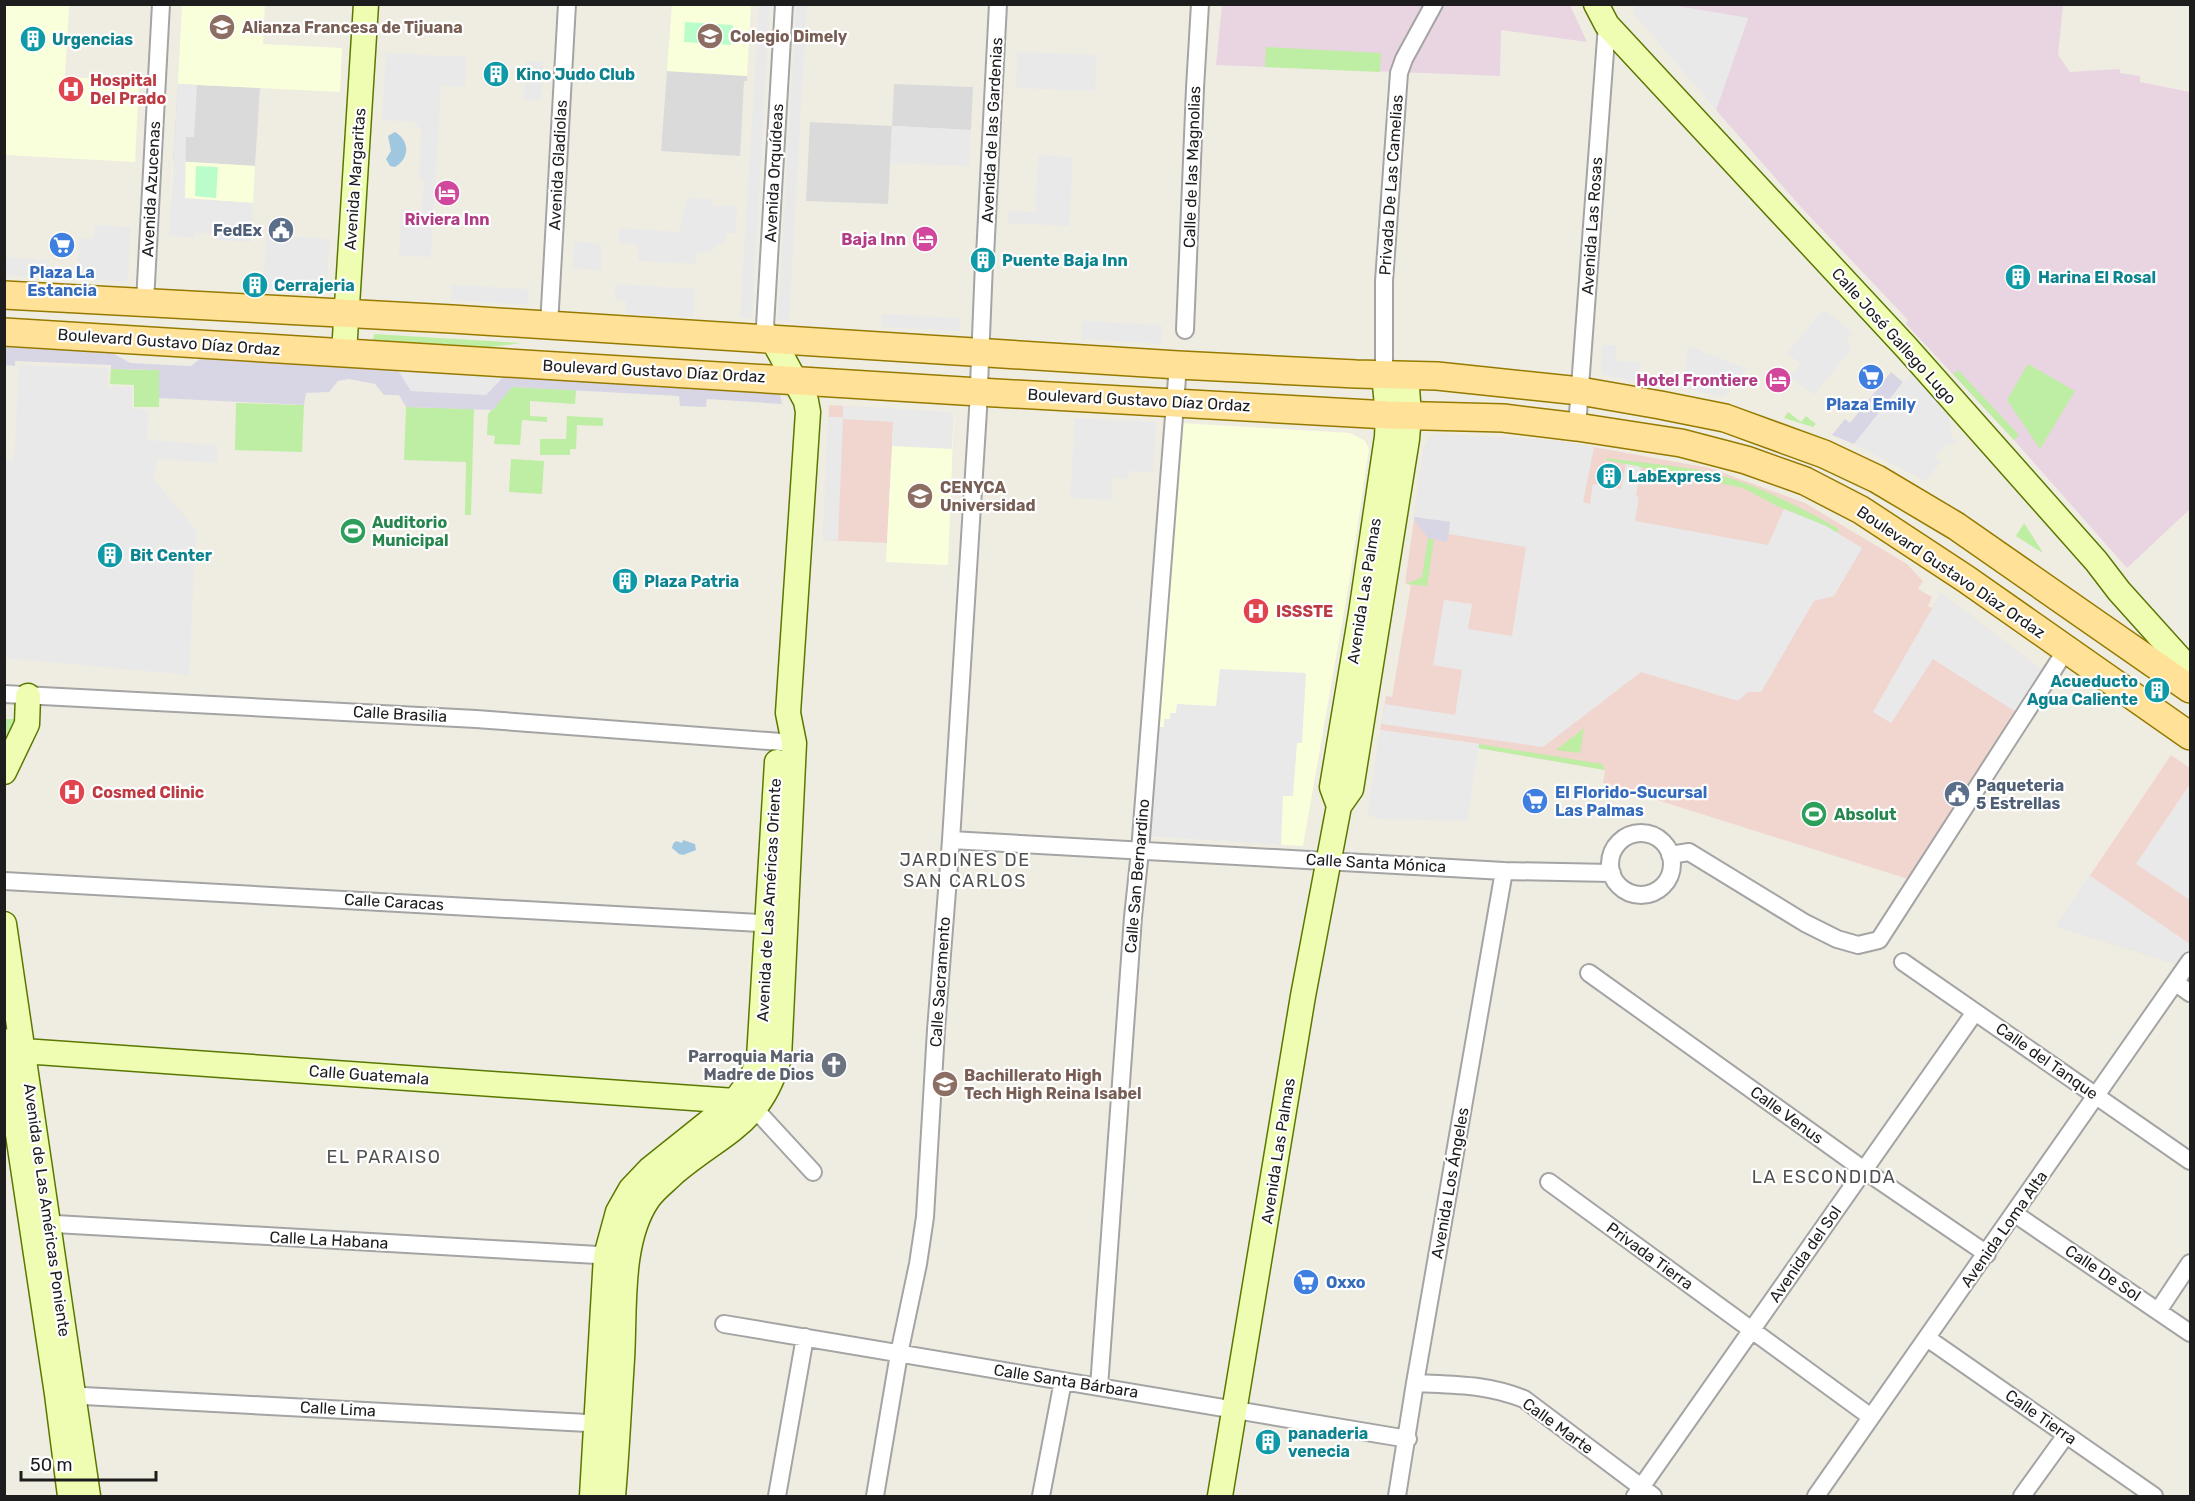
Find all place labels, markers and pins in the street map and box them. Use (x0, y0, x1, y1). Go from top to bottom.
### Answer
school or university icon: Alianza Francesa de Tijuana (207, 12, 237, 42)
place label: Alianza Francesa de Tijuana (242, 18, 463, 37)
school or university icon: Colegio Dimely (695, 21, 725, 51)
building icon: Urgencias (18, 24, 48, 54)
place label: Colegio Dimely (730, 27, 848, 46)
place label: Urgencias (52, 30, 133, 49)
building icon: Kino Judo Club (481, 59, 511, 89)
place label: Kino Judo Club (516, 65, 635, 84)
place label: Hospital Del Prado (90, 71, 166, 108)
hospital icon: Hospital Del Prado (56, 74, 86, 104)
hotel icon: Riviera Inn (432, 178, 462, 208)
place label: Riviera Inn (405, 210, 489, 229)
public building icon: FedEx (266, 215, 296, 245)
place label: FedEx (213, 221, 263, 240)
hotel icon: Baja Inn (910, 224, 940, 254)
supermarket icon: Plaza La Estancia (47, 230, 77, 260)
place label: Baja Inn (841, 230, 906, 249)
building icon: Puente Baja Inn (968, 245, 998, 275)
place label: Puente Baja Inn (1002, 251, 1128, 270)
building icon: Harina El Rosal (2003, 262, 2033, 292)
place label: Plaza La Estancia (27, 263, 97, 300)
place label: Harina El Rosal (2038, 268, 2156, 287)
building icon: Cerrajeria (240, 270, 270, 300)
place label: Cerrajeria (274, 276, 355, 295)
supermarket icon: Plaza Emily (1856, 362, 1886, 392)
hotel icon: Hotel Frontiere (1763, 365, 1793, 395)
place label: Hotel Frontiere (1636, 371, 1758, 390)
place label: Plaza Emily (1826, 395, 1916, 414)
building icon: LabExpress (1594, 461, 1624, 491)
place label: LabExpress (1628, 467, 1721, 486)
place label: CENYCA Universidad (940, 478, 1036, 515)
school or university icon: CENYCA Universidad (905, 481, 935, 511)
place label: Auditorio Municipal (372, 513, 449, 550)
sports icon: Auditorio Municipal (338, 516, 368, 546)
building icon: Bit Center (95, 540, 125, 570)
place label: Bit Center (130, 546, 213, 565)
building icon: Plaza Patria (610, 566, 640, 596)
place label: Plaza Patria (644, 572, 739, 591)
hospital icon: ISSSTE (1241, 596, 1271, 626)
place label: ISSSTE (1276, 602, 1333, 621)
place label: Acueducto Agua Caliente (2027, 672, 2138, 709)
building icon: Acueducto Agua Caliente (2142, 675, 2172, 705)
place label: Paqueteria 5 Estrellas (1976, 776, 2064, 813)
hospital icon: Cosmed Clinic (57, 777, 87, 807)
public building icon: Paqueteria 5 Estrellas (1942, 779, 1972, 809)
place label: Cosmed Clinic (92, 783, 204, 802)
place label: El Florido-Sucursal Las Palmas (1555, 783, 1707, 820)
supermarket icon: El Florido-Sucursal Las Palmas (1520, 786, 1550, 816)
sports icon: Absolut (1799, 799, 1829, 829)
place label: Absolut (1834, 805, 1897, 824)
place label: Parroquia Maria Madre de Dios (688, 1047, 814, 1084)
church icon: Parroquia Maria Madre de Dios (819, 1050, 849, 1080)
place label: Bachillerato High Tech High Reina Isabel (964, 1066, 1142, 1103)
school or university icon: Bachillerato High Tech High Reina Isabel (930, 1069, 960, 1099)
supermarket icon: Oxxo (1291, 1267, 1321, 1297)
place label: Oxxo (1326, 1273, 1366, 1292)
place label: panaderia venecia (1288, 1424, 1368, 1461)
building icon: panaderia venecia (1253, 1427, 1283, 1457)

